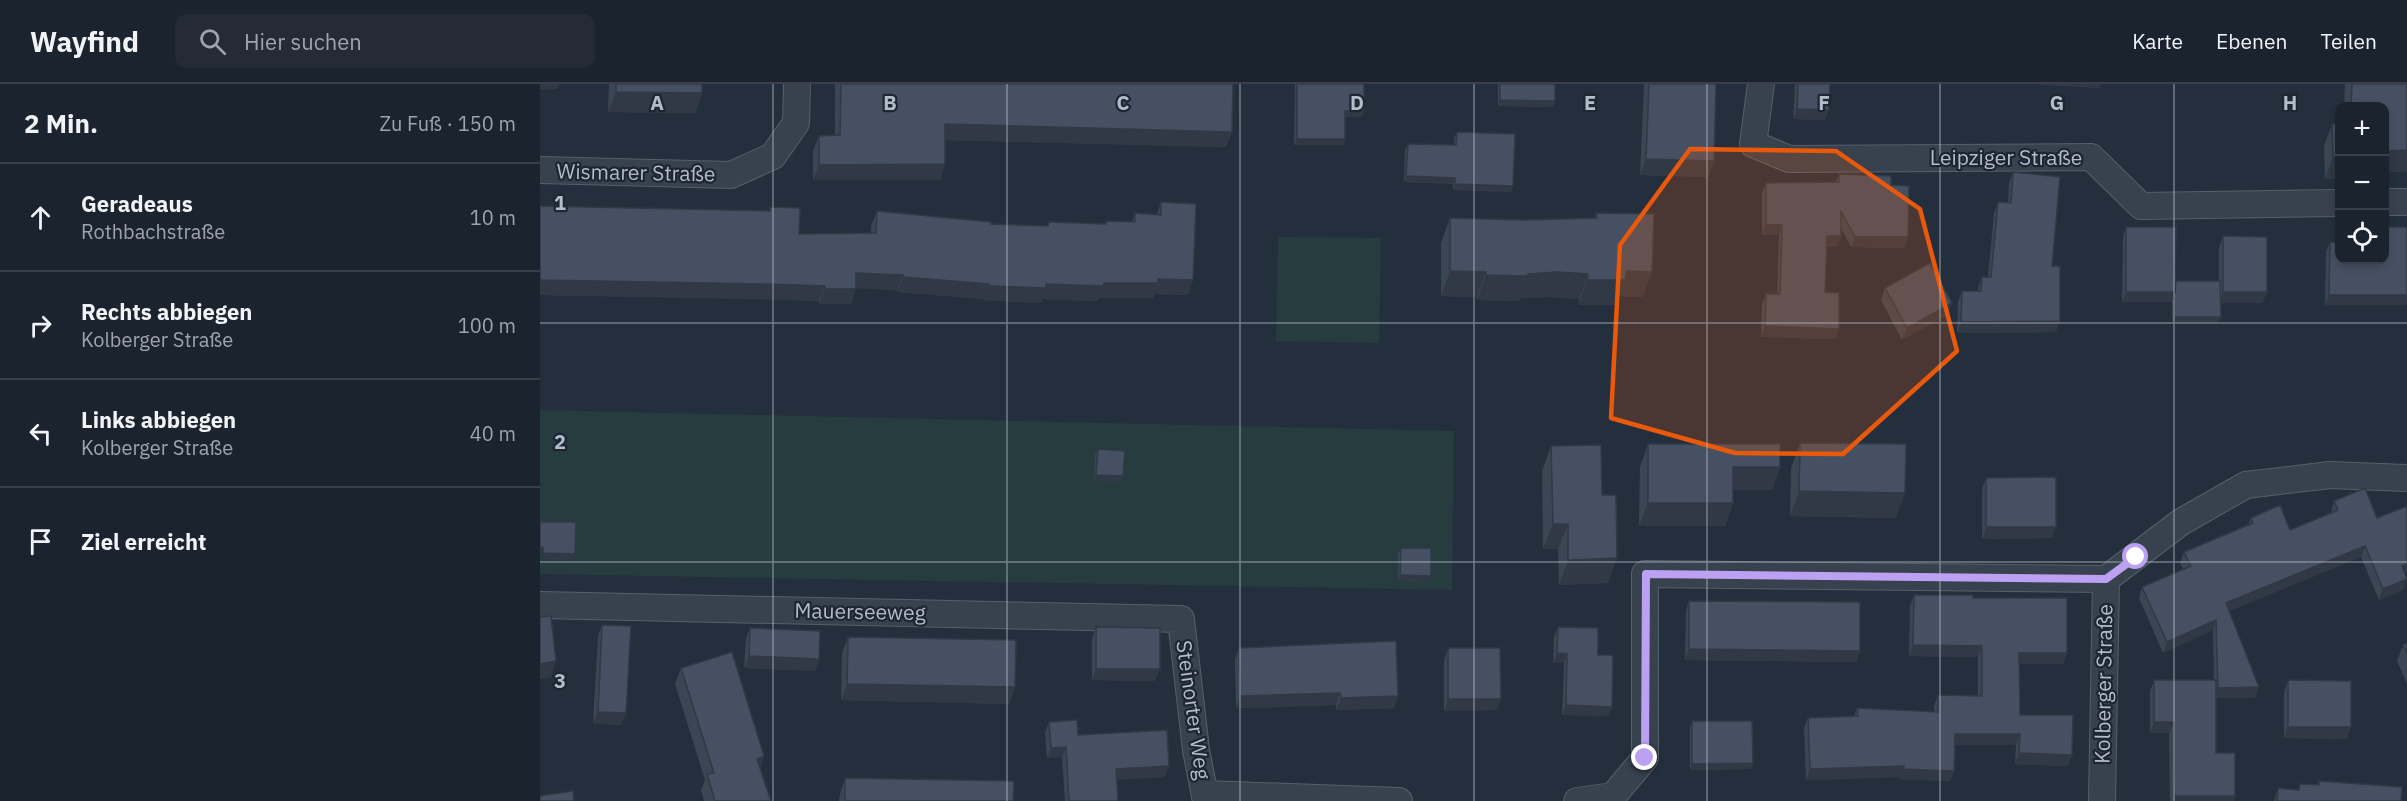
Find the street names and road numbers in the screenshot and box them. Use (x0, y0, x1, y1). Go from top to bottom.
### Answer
street label: Leipziger Straße (1930, 143, 2082, 171)
street label: Wismarer Straße (556, 157, 716, 187)
street label: Mauerseeweg (794, 596, 926, 626)
street label: Kolberger Straße (2088, 604, 2118, 764)
street label: Steinorter Weg (1170, 638, 1218, 781)

